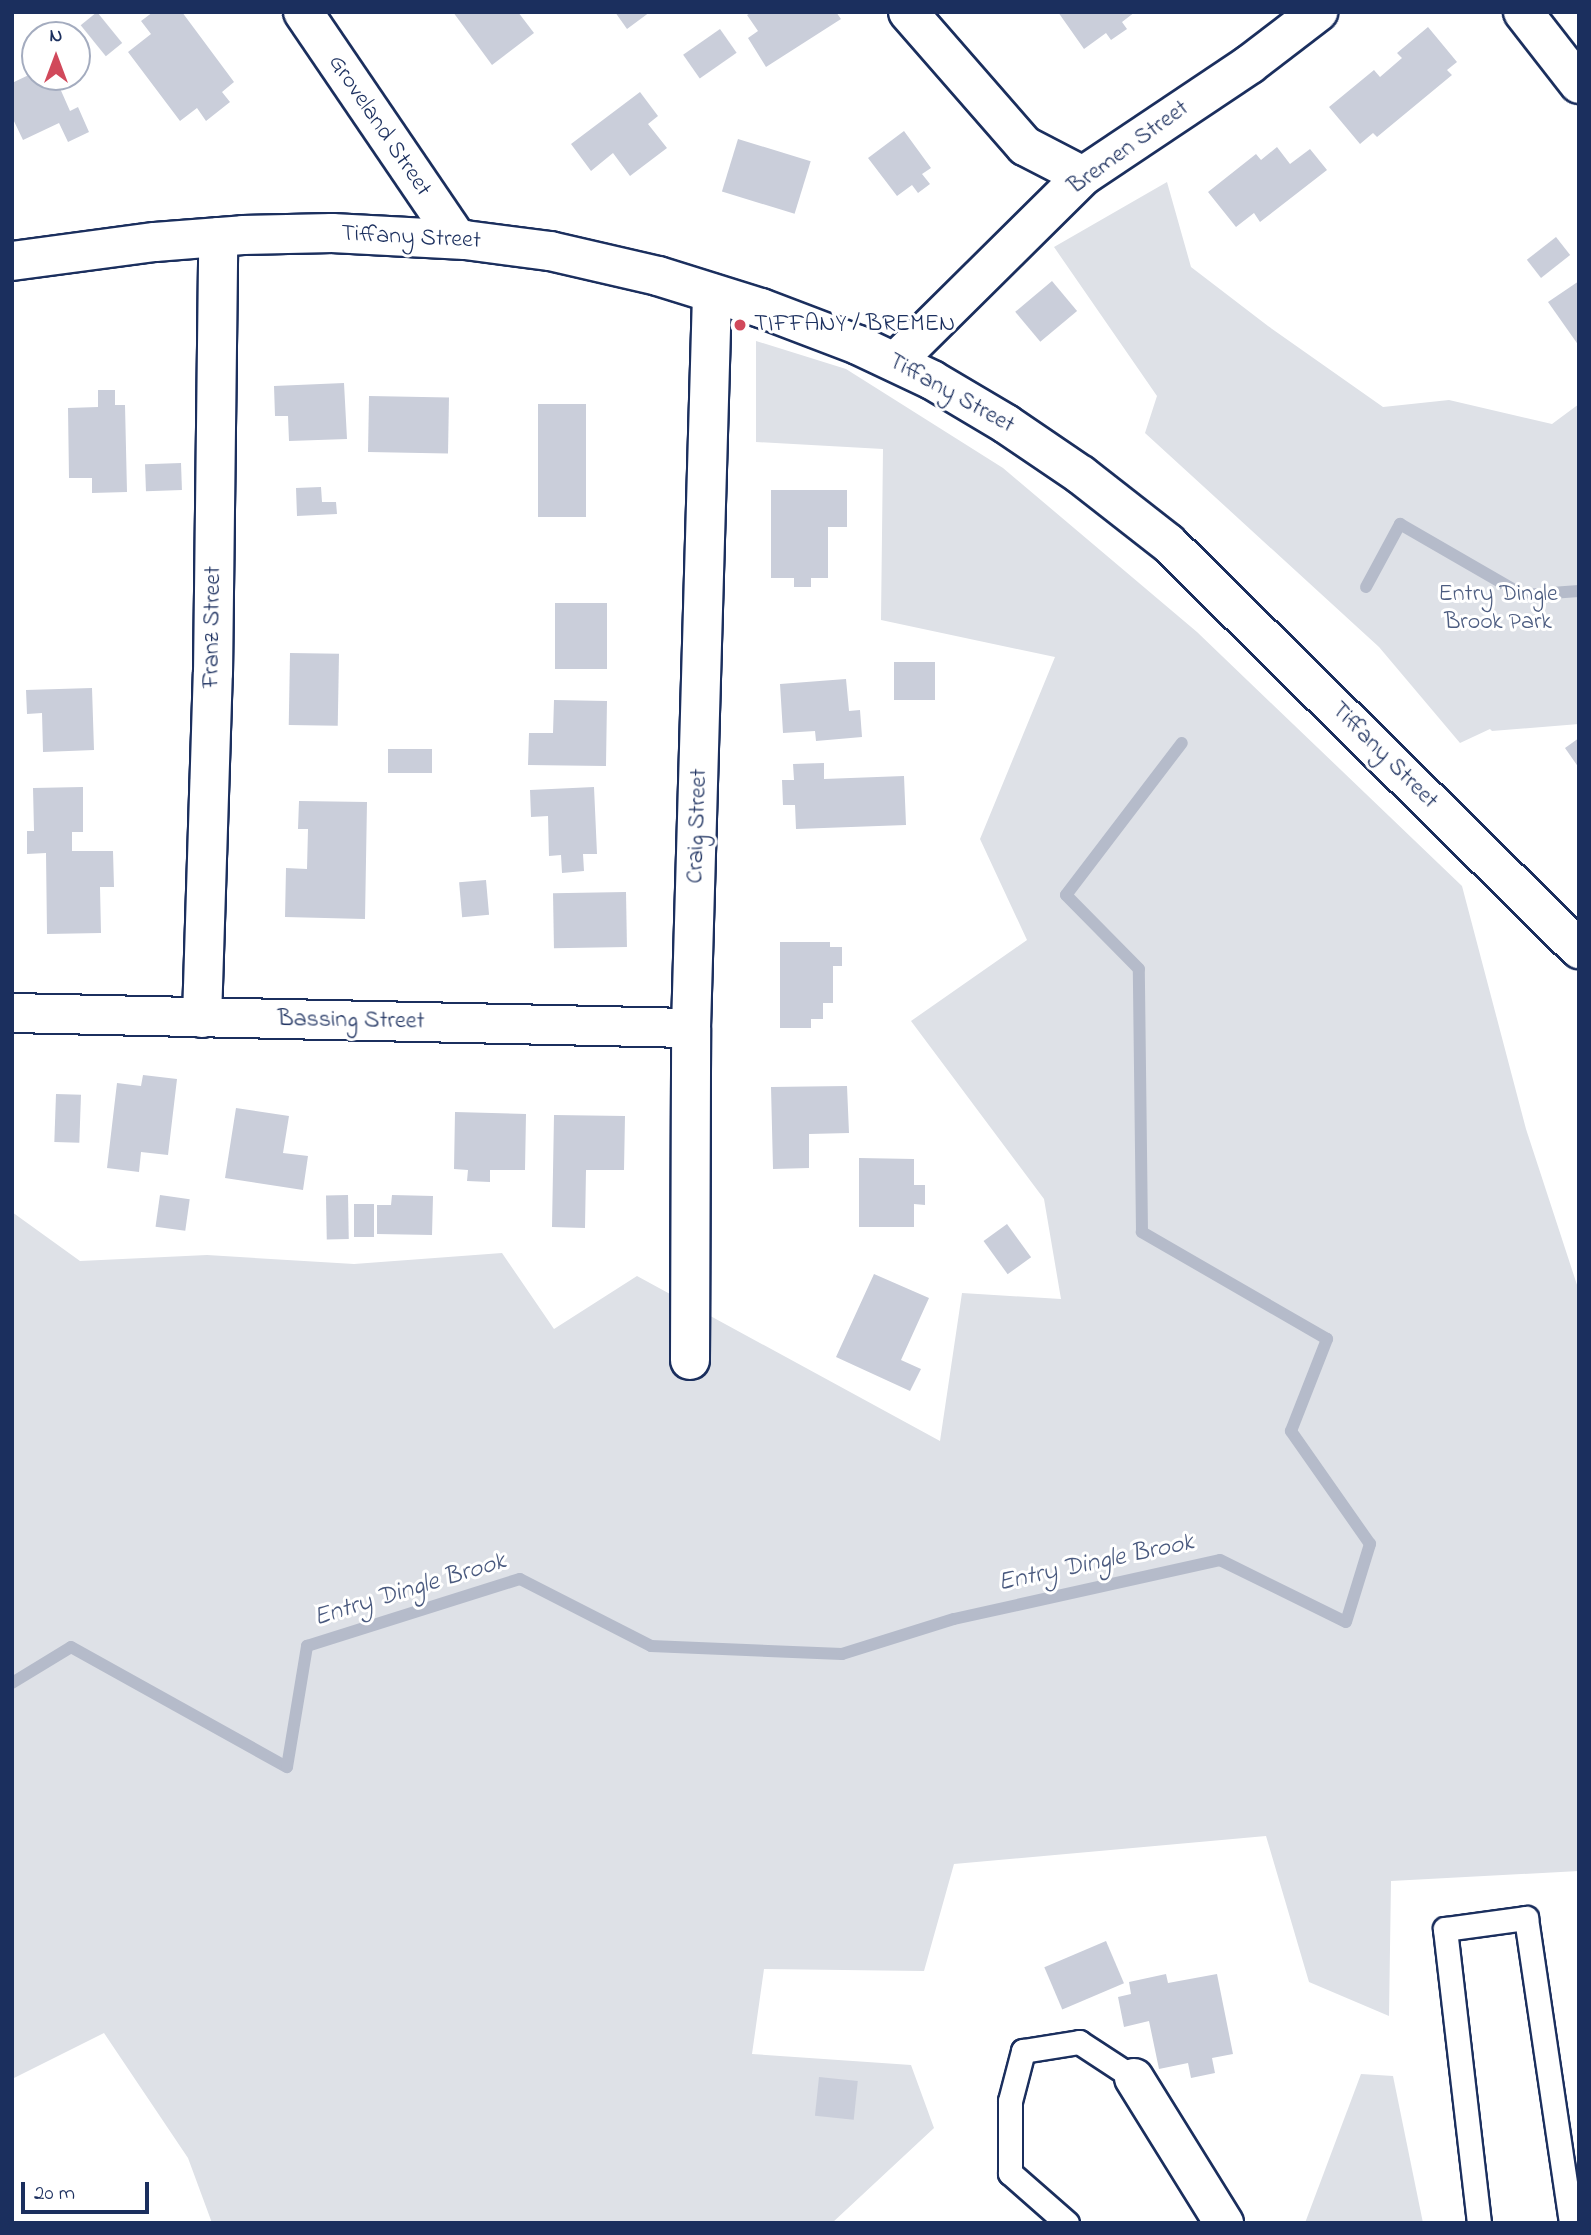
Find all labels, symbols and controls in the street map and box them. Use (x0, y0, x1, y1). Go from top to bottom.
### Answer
north arrow (21, 21, 91, 91)
text: N (50, 23, 62, 50)
street label: Groveland Street (321, 50, 437, 202)
street label: Bremen Street (1063, 95, 1195, 201)
street label: Tiffany Street (340, 220, 482, 256)
place label: TIFFANY / BREMEN (754, 311, 955, 339)
marker: TIFFANY / BREMEN (732, 317, 748, 333)
street label: Tiffany Street (883, 347, 1019, 441)
street label: Franz Street (198, 566, 228, 688)
park label: Entry Dingle Brook Park (1438, 581, 1558, 637)
street label: Tiffany Street (1324, 696, 1444, 816)
street label: Craig Street (682, 768, 714, 884)
street label: Bassing Street (277, 1005, 425, 1037)
water label: Entry Dingle Brook (995, 1528, 1197, 1600)
water label: Entry Dingle Brook (310, 1547, 510, 1635)
scale bar (24, 2168, 152, 2212)
text: 20 m (34, 2179, 75, 2209)

